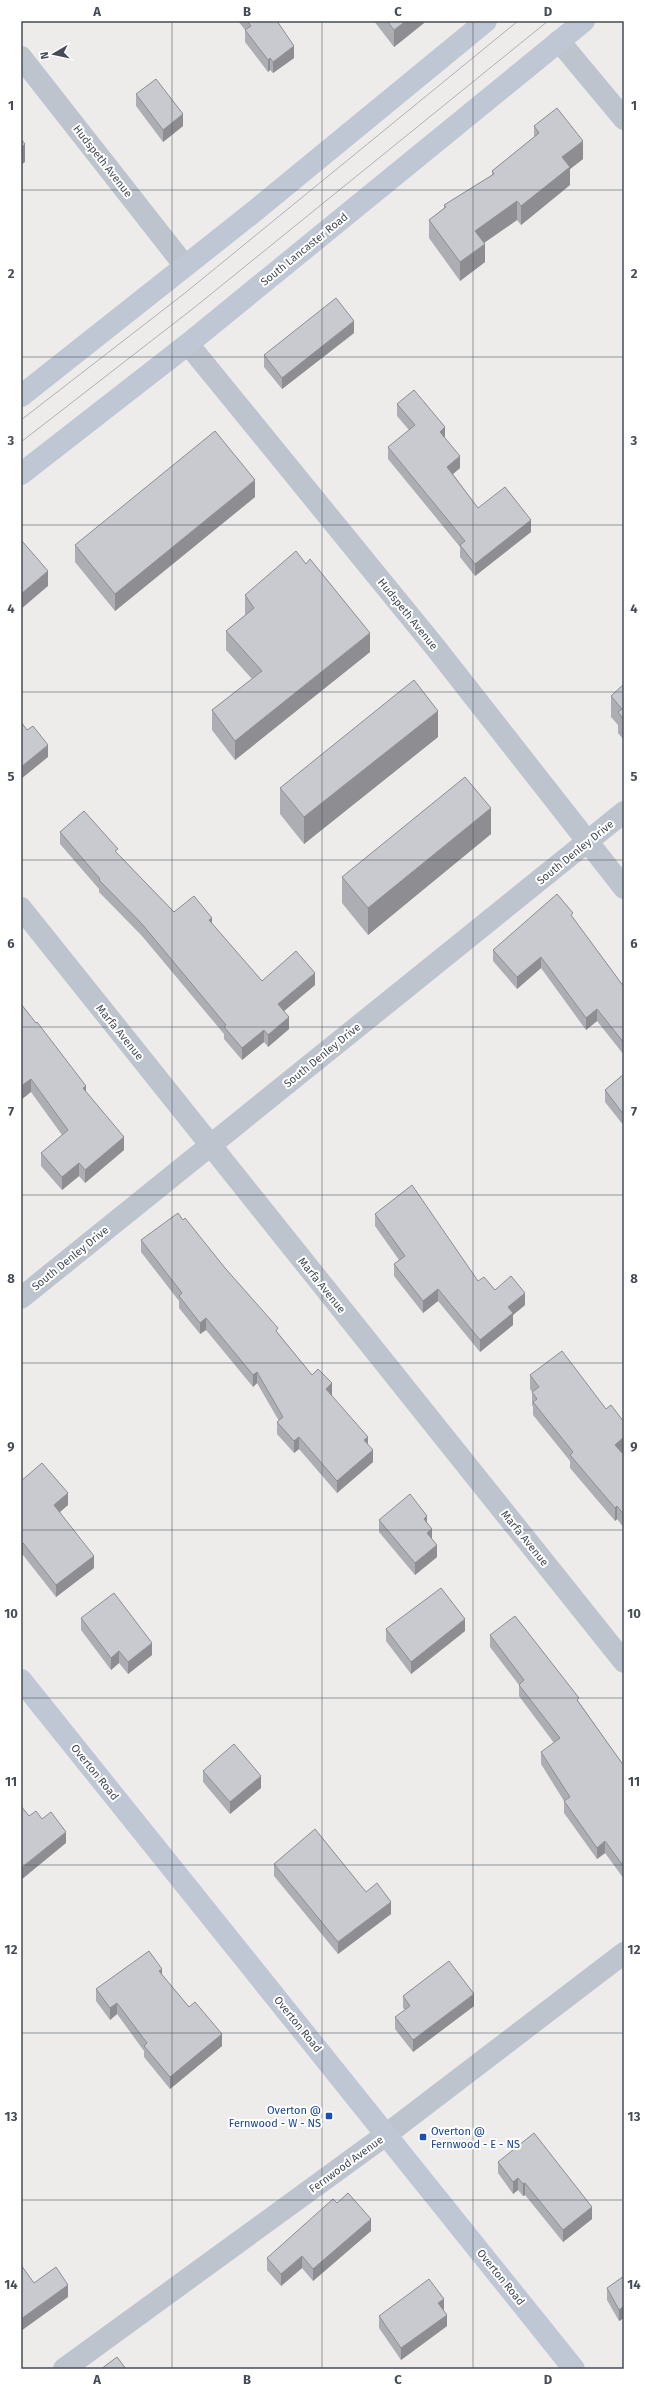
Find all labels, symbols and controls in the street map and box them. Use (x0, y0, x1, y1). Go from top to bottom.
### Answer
text: A (92, 4, 101, 19)
text: B (243, 4, 251, 19)
text: C (394, 4, 402, 19)
text: D (544, 4, 553, 19)
north arrow (34, 34, 74, 74)
text: N (38, 51, 52, 60)
text: 1 (8, 98, 14, 113)
text: 1 (631, 98, 637, 113)
street label: Hudspeth Avenue (70, 123, 135, 200)
street label: South Lancaster Road (258, 210, 351, 289)
text: 2 (8, 266, 15, 281)
text: 2 (631, 266, 638, 281)
text: 3 (7, 433, 15, 448)
text: 3 (630, 433, 638, 448)
street label: Hudspeth Avenue (375, 576, 440, 653)
text: 4 (7, 601, 15, 616)
text: 4 (630, 601, 638, 616)
text: 5 (8, 769, 15, 784)
text: 5 (631, 769, 638, 784)
street label: South Denley Drive (534, 817, 616, 887)
text: 6 (7, 936, 15, 951)
text: 6 (630, 936, 638, 951)
street label: Marfa Avenue (93, 1002, 146, 1063)
street label: South Denley Drive (281, 1020, 363, 1090)
text: 7 (8, 1104, 14, 1119)
text: 7 (631, 1104, 637, 1119)
street label: South Denley Drive (29, 1223, 111, 1293)
street label: Marfa Avenue (295, 1255, 348, 1316)
text: 8 (7, 1271, 15, 1286)
text: 8 (630, 1271, 638, 1286)
text: 9 (7, 1439, 15, 1454)
text: 9 (630, 1439, 638, 1454)
street label: Marfa Avenue (498, 1508, 551, 1569)
text: 10 (4, 1606, 18, 1621)
text: 10 (627, 1606, 641, 1621)
street label: Overton Road (68, 1742, 121, 1803)
text: 11 (5, 1774, 17, 1789)
text: 11 (628, 1774, 640, 1789)
text: 12 (5, 1942, 18, 1957)
text: 12 (628, 1942, 641, 1957)
street label: Overton Road (271, 1994, 324, 2055)
place label: Overton @ Fernwood - W - NS (229, 2104, 321, 2130)
text: 13 (5, 2109, 18, 2124)
text: 13 (628, 2109, 641, 2124)
marker: Overton @ Fernwood - W - NS (324, 2111, 334, 2121)
place label: Overton @ Fernwood - E - NS (431, 2125, 520, 2151)
marker: Overton @ Fernwood - E - NS (418, 2132, 428, 2142)
street label: Fernwood Avenue (307, 2133, 386, 2196)
street label: Overton Road (474, 2247, 527, 2308)
text: 14 (4, 2277, 18, 2292)
text: 14 (627, 2277, 641, 2292)
text: A (92, 2372, 101, 2387)
text: B (243, 2372, 251, 2387)
text: C (394, 2372, 402, 2387)
text: D (544, 2372, 553, 2387)

